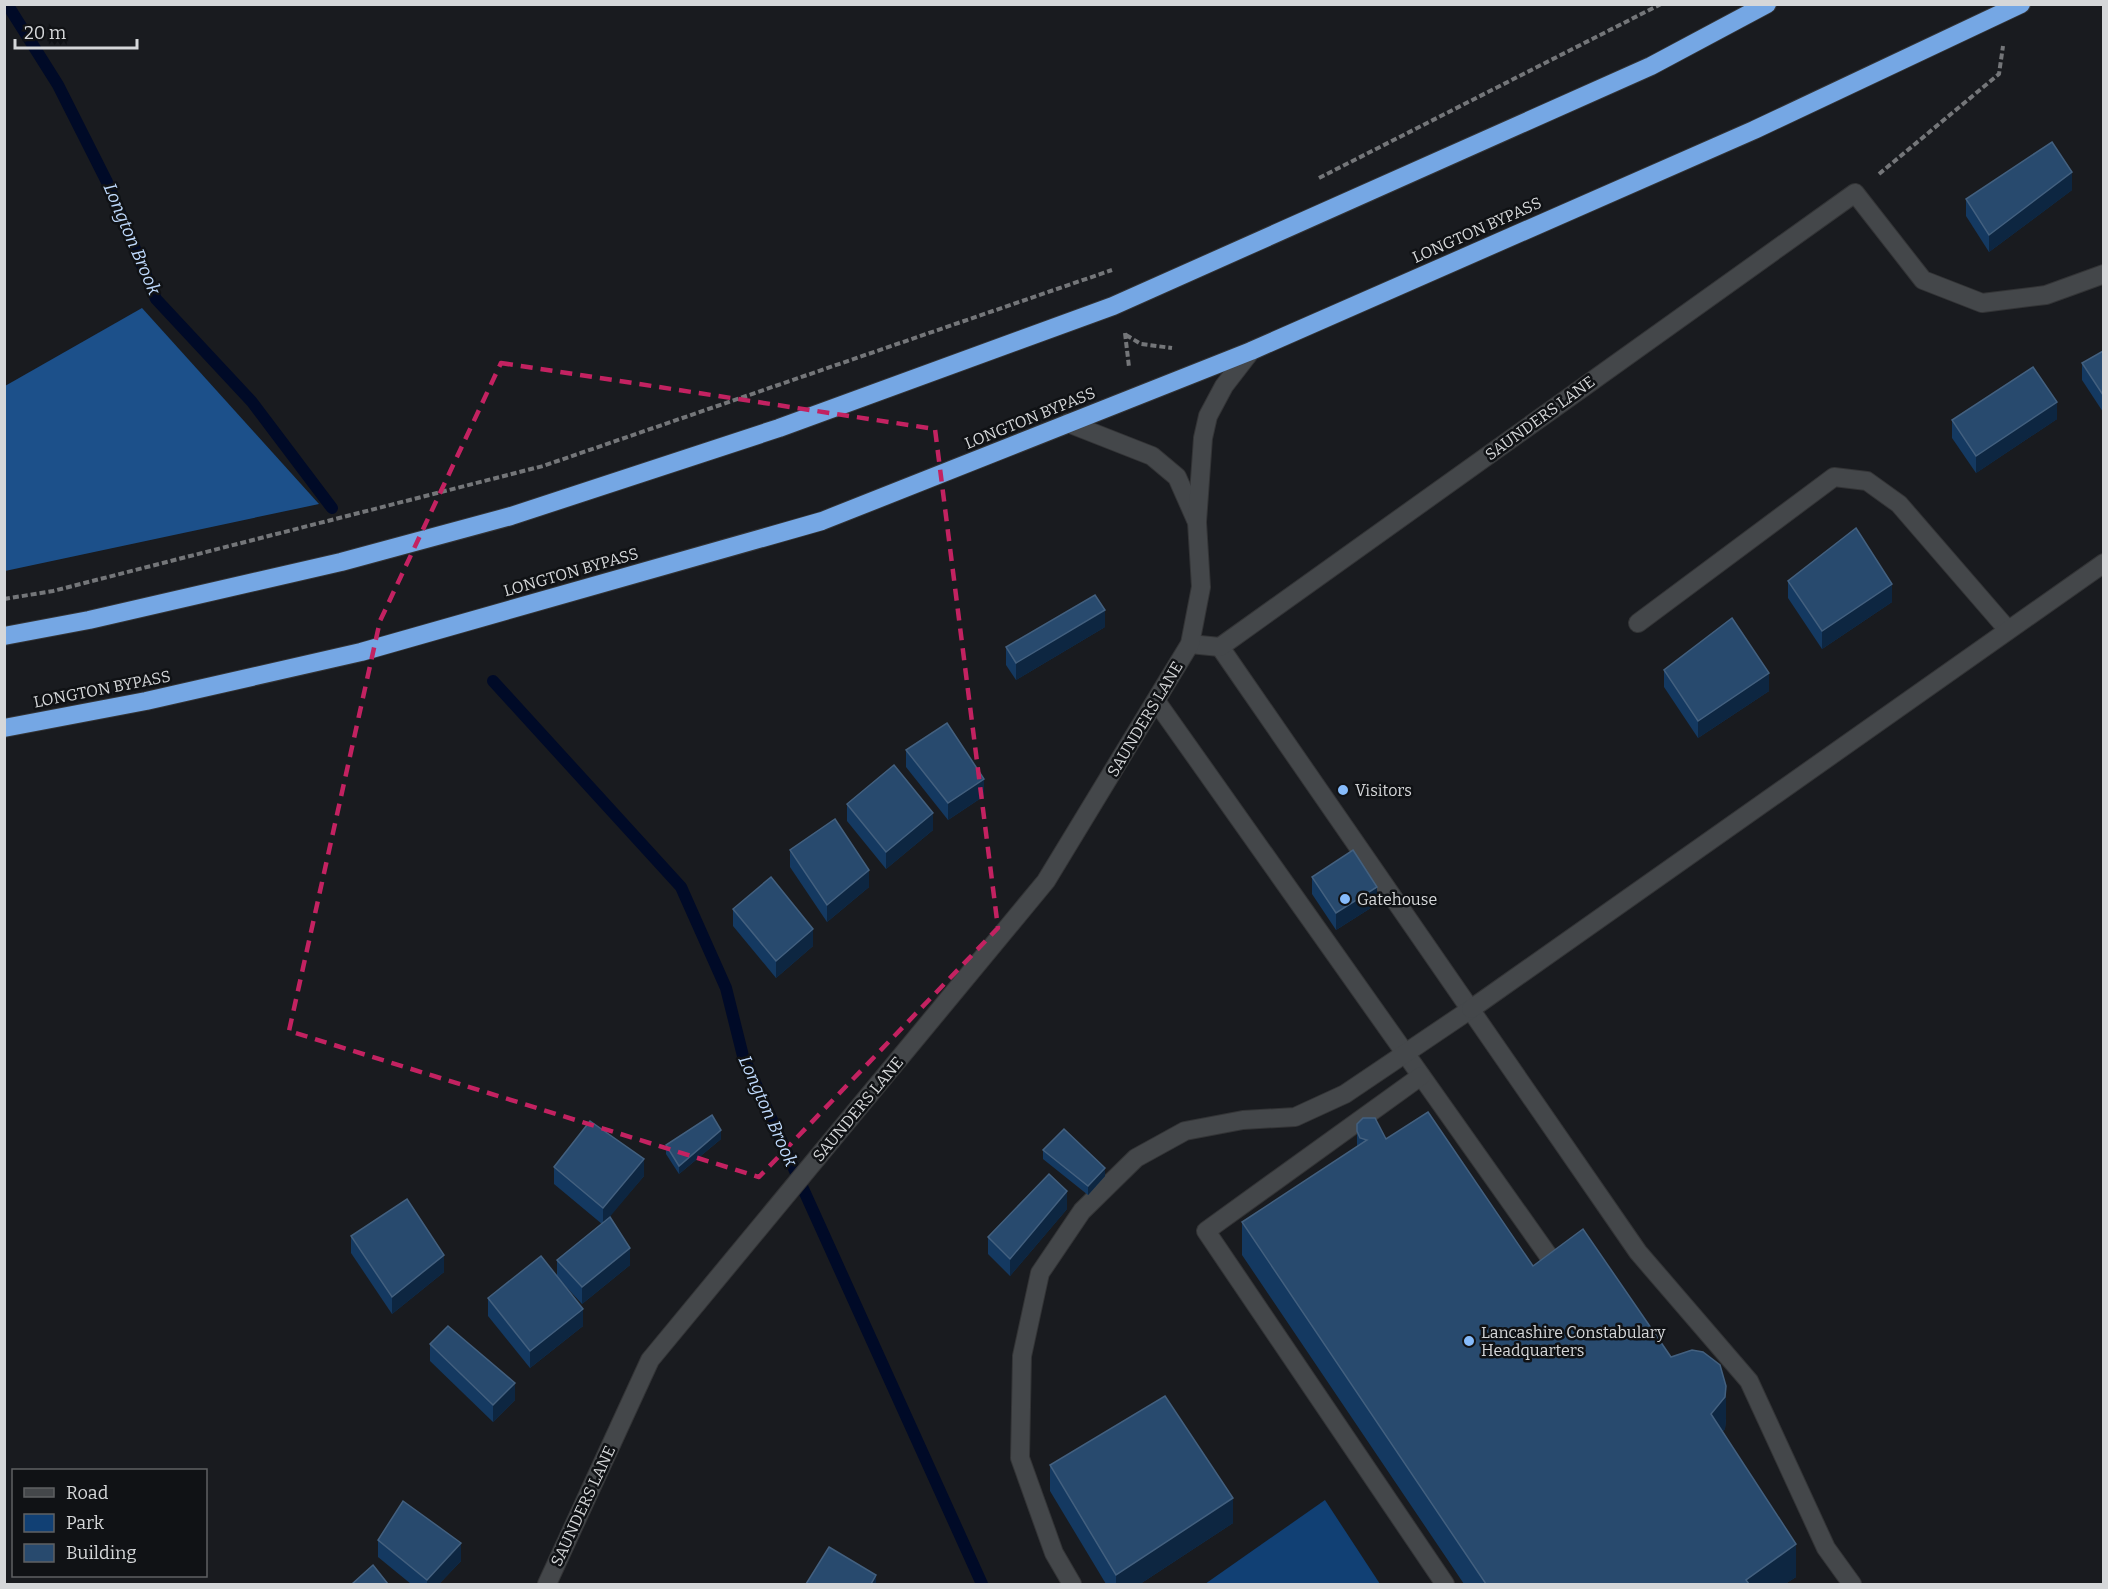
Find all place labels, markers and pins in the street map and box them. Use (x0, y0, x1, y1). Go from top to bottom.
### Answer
place label: Visitors (1355, 781, 1412, 800)
marker: Visitors (1336, 783, 1350, 797)
place label: Gatehouse (1357, 890, 1437, 909)
marker: Gatehouse (1338, 892, 1352, 906)
place label: Lancashire Constabulary Headquarters (1481, 1323, 1666, 1360)
marker: Lancashire Constabulary Headquarters (1462, 1334, 1476, 1348)

